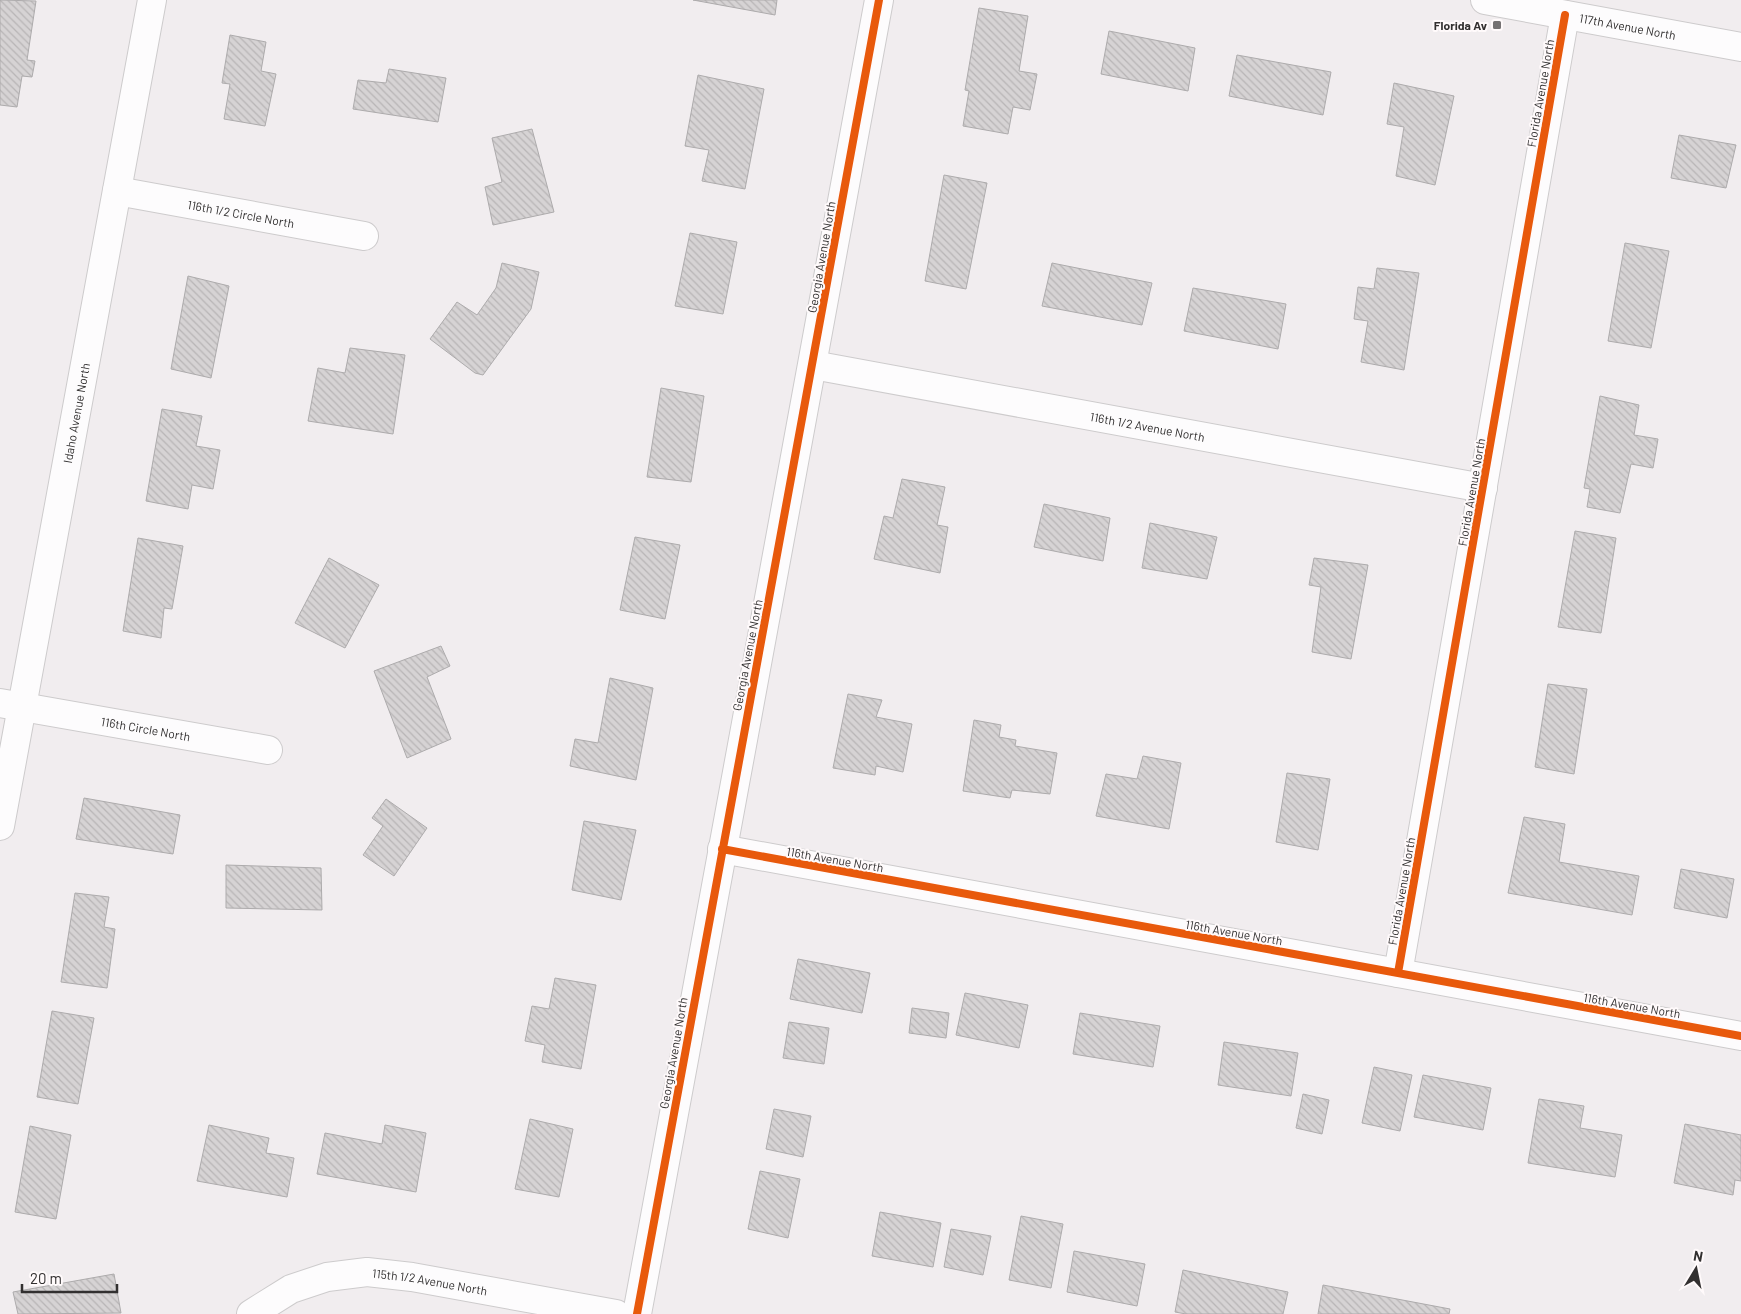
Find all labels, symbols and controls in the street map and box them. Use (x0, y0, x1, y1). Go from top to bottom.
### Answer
street label: 117th Avenue North (1578, 10, 1677, 42)
place label: Florida Av (1434, 18, 1487, 32)
marker: Florida Av (1491, 19, 1503, 31)
street label: Florida Avenue North (1524, 38, 1556, 148)
street label: 116th 1/2 Circle North (186, 197, 295, 230)
street label: Georgia Avenue North (804, 200, 838, 314)
street label: Idaho Avenue North (60, 362, 92, 464)
street label: 116th 1/2 Avenue North (1089, 409, 1206, 444)
street label: Florida Avenue North (1455, 437, 1487, 547)
street label: Georgia Avenue North (729, 598, 765, 712)
street label: 116th Circle North (100, 714, 192, 743)
street label: Florida Avenue North (1385, 836, 1417, 946)
street label: 116th Avenue North (785, 844, 885, 874)
street label: 116th Avenue North (1184, 917, 1284, 947)
street label: 116th Avenue North (1582, 990, 1682, 1020)
street label: Georgia Avenue North (656, 996, 690, 1110)
north arrow (1671, 1244, 1721, 1294)
text: N (1692, 1247, 1704, 1265)
scale bar (22, 1262, 118, 1294)
street label: 115th 1/2 Avenue North (372, 1266, 489, 1298)
text: 20 m (30, 1269, 62, 1287)

